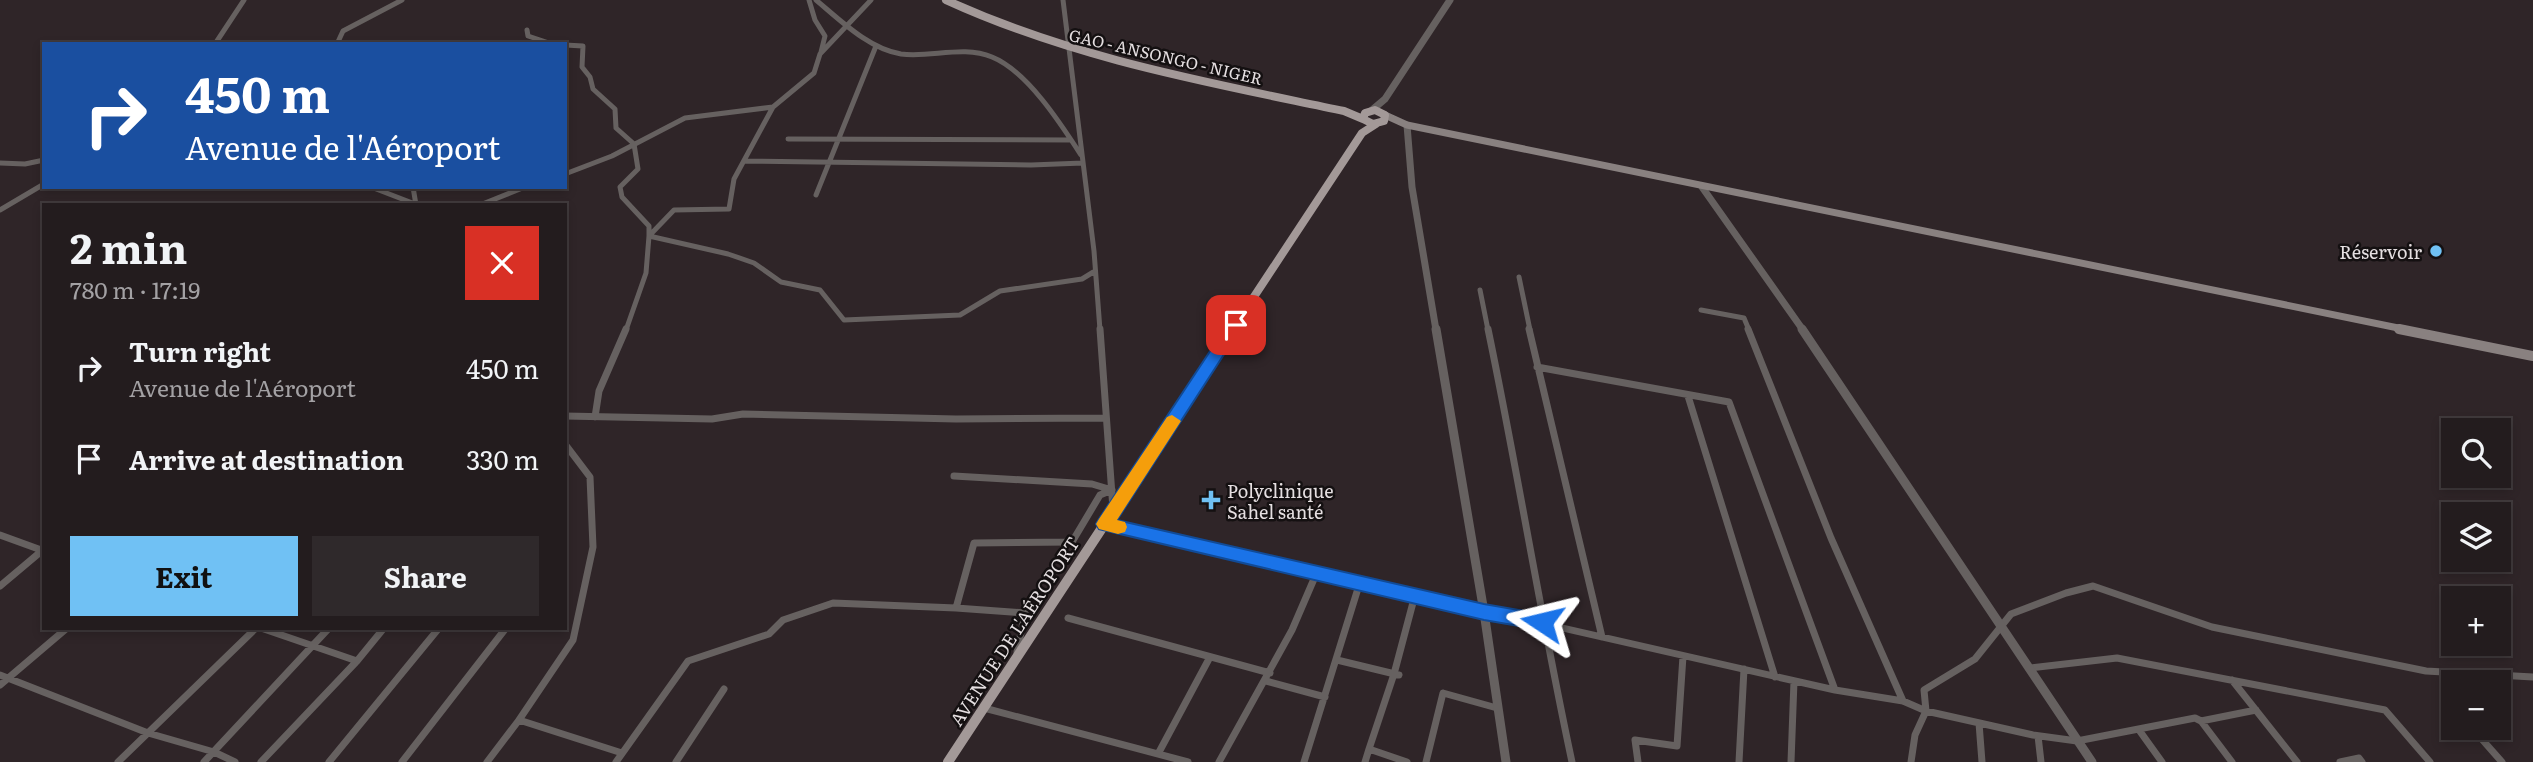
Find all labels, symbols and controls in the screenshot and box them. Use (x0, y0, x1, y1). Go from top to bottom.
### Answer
street label: GAO - ANSONGO - NIGER (1067, 22, 1265, 90)
text: 450 m (185, 55, 330, 128)
icon: right (70, 70, 161, 161)
text: Avenue de l'Aéroport (185, 122, 501, 170)
text: 2 min (70, 215, 187, 277)
button: close (465, 226, 539, 300)
place label: Réservoir (2339, 238, 2422, 265)
marker: Réservoir (2428, 243, 2444, 259)
text: 780 m · 17:19 (70, 272, 200, 306)
pin (1206, 295, 1266, 355)
icon: arrive (1217, 306, 1255, 344)
text: Turn right (129, 331, 271, 370)
text: 450 m (466, 348, 539, 387)
icon: right (70, 349, 108, 387)
text: Avenue de l'Aéroport (129, 370, 356, 404)
map controls (2441, 418, 2511, 740)
button: search (2441, 418, 2511, 488)
text: Arrive at destination (129, 439, 404, 478)
text: 330 m (466, 439, 539, 478)
icon: arrive (70, 440, 108, 478)
place label: Polyclinique Sahel santé (1227, 477, 1334, 525)
marker: Polyclinique Sahel santé (1201, 490, 1221, 510)
button: layers (2441, 502, 2511, 572)
street label: AVENUE DE L'AÉROPORT (942, 531, 1086, 731)
button: Exit (70, 536, 298, 616)
button: Share (312, 536, 539, 616)
position arrow (1505, 585, 1579, 659)
button: + (2441, 586, 2511, 656)
button: − (2441, 670, 2511, 740)

